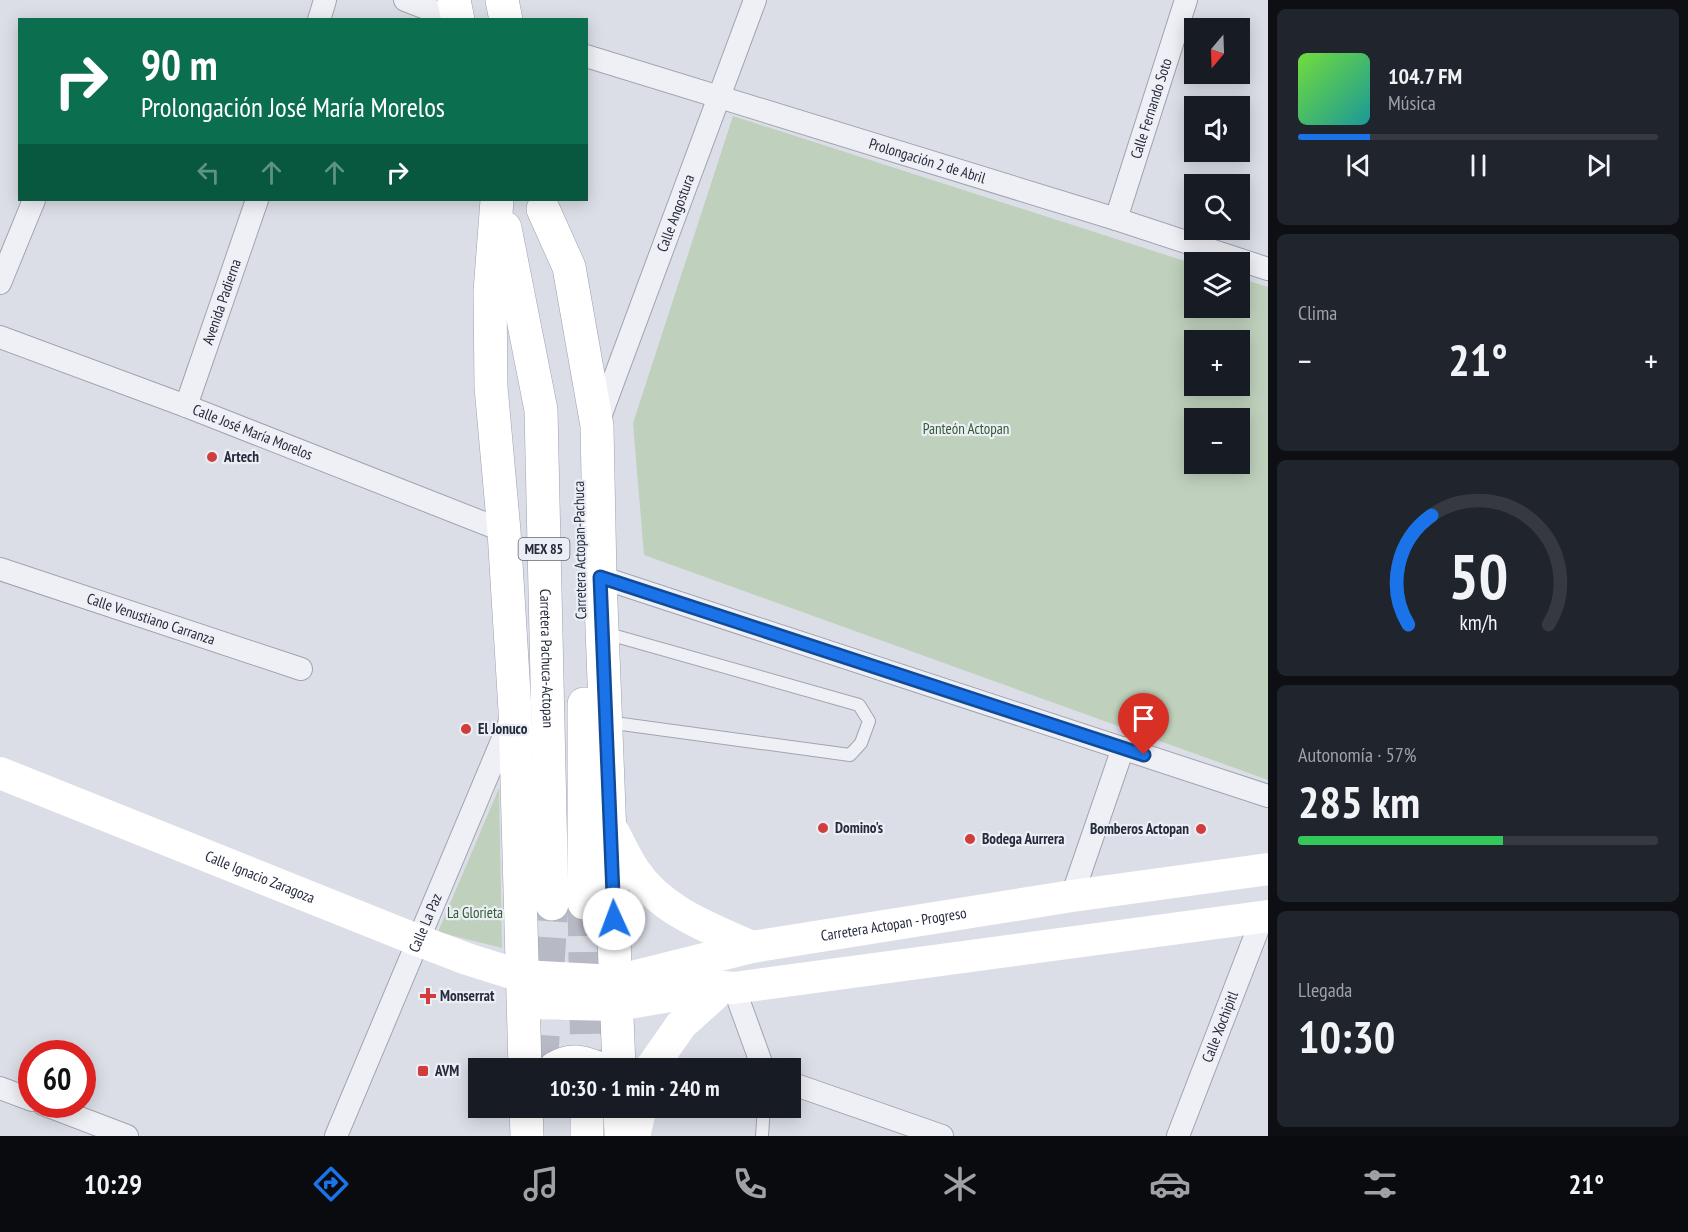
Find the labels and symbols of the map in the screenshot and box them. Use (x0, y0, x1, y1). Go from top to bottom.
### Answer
north arrow (1184, 18, 1250, 84)
street label: Calle Fernando Soto (1126, 56, 1176, 161)
street label: Prolongación 2 de Abril (867, 134, 988, 187)
street label: Calle Angostura (652, 172, 698, 254)
street label: Avenida Padierna (198, 257, 245, 347)
street label: Calle José María Morelos (190, 400, 316, 464)
park label: Panteón Actopan (923, 419, 1009, 438)
place label: Artech (223, 447, 259, 466)
marker: Artech (205, 450, 219, 464)
street label: Carretera Actopan-Pachuca (569, 481, 590, 619)
road number: MEX 85 (518, 538, 570, 560)
street label: Calle Venustiano Carranza (84, 589, 218, 649)
street label: Carretera Pachuca-Actopan (536, 589, 558, 728)
pin (1118, 693, 1169, 755)
place label: El Jonuco (478, 719, 528, 738)
marker: El Jonuco (459, 722, 473, 736)
place label: Domino's (835, 818, 883, 837)
place label: Bomberos Actopan (1090, 819, 1189, 838)
marker: Domino's (816, 821, 830, 835)
marker: Bomberos Actopan (1194, 822, 1208, 836)
place label: Bodega Aurrera (982, 829, 1065, 848)
marker: Bodega Aurrera (963, 832, 977, 846)
street label: Calle Ignacio Zaragoza (203, 846, 318, 907)
position arrow (582, 887, 646, 951)
street label: Calle La Paz (404, 891, 446, 955)
park label: La Glorieta (447, 903, 503, 922)
street label: Carretera Actopan - Progreso (819, 903, 968, 945)
place label: Monserrat (440, 986, 495, 1005)
street label: Calle Xochipitl (1197, 988, 1242, 1065)
marker: Monserrat (421, 989, 435, 1003)
speed limit sign: 60 (18, 1040, 96, 1118)
place label: AVM (434, 1061, 459, 1080)
marker: AVM (416, 1064, 430, 1078)

